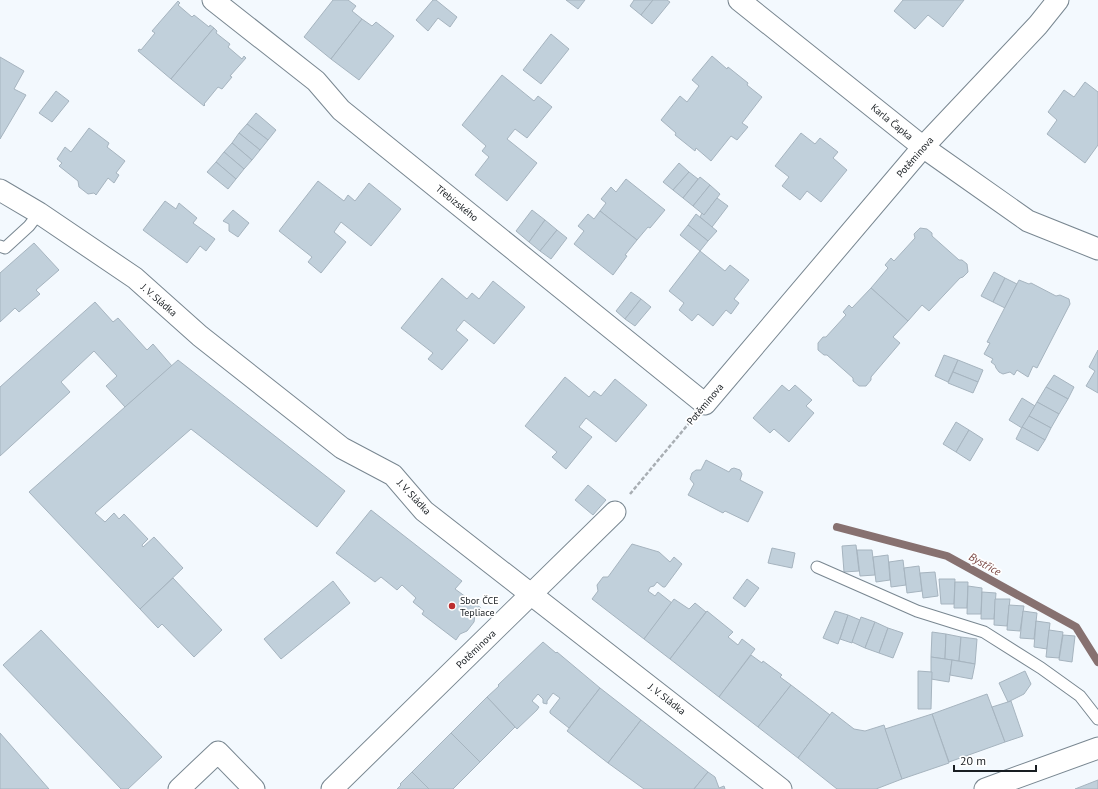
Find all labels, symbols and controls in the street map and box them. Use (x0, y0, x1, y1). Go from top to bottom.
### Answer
street label: Karla Čapka (868, 101, 916, 143)
street label: Potěminova (894, 134, 936, 180)
street label: Třebízského (433, 182, 481, 224)
street label: J. V. Sládka (137, 280, 180, 319)
street label: Potěminova (684, 381, 726, 427)
street label: J. V. Sládka (394, 476, 434, 517)
water label: Bystřice (966, 549, 1004, 579)
place label: Sbor ČCE Tepliace (460, 594, 499, 619)
marker: Sbor ČCE Tepliace (447, 601, 457, 611)
street label: Potěminova (453, 627, 499, 671)
street label: J. V. Sládka (645, 680, 688, 718)
scale bar (954, 747, 1036, 773)
text: 20 m (960, 753, 986, 768)

